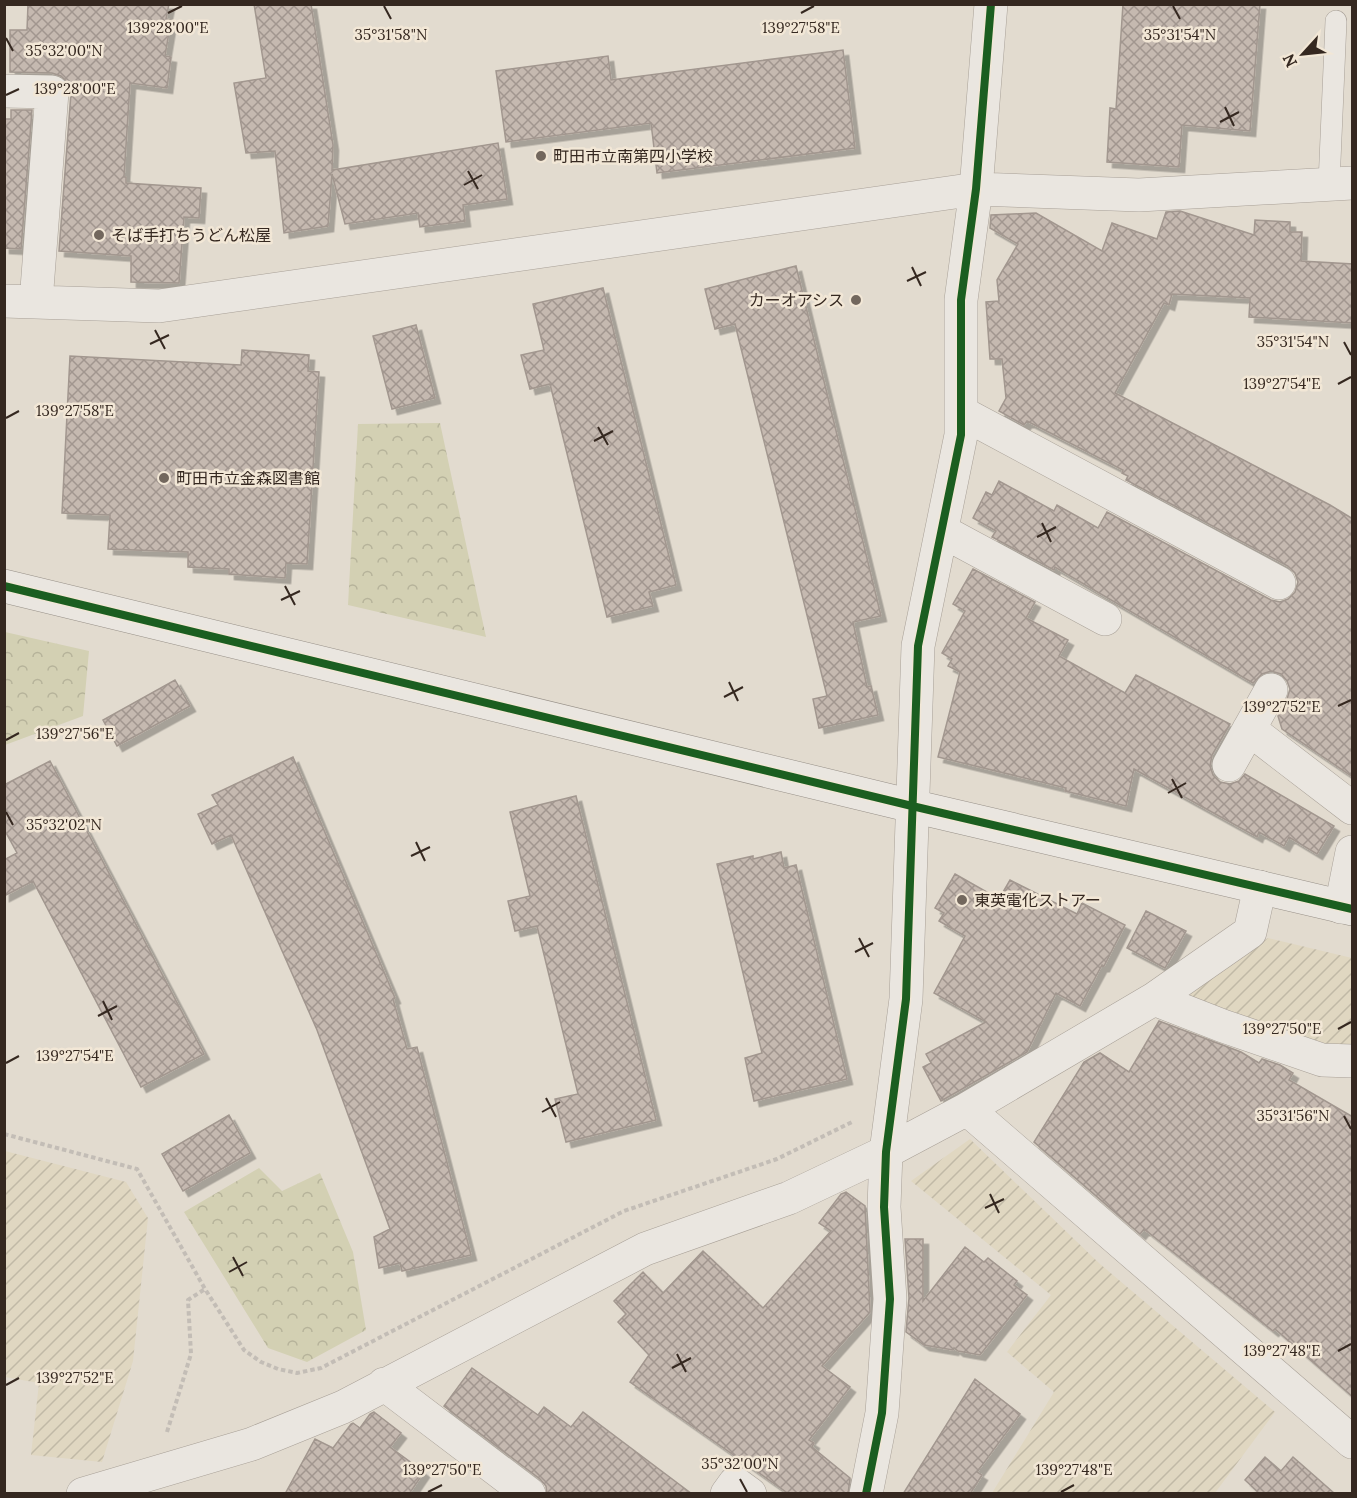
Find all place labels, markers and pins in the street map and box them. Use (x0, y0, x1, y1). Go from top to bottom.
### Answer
place label: 町田市立南第四小学校 (553, 146, 713, 166)
marker: 町田市立南第四小学校 (534, 149, 548, 163)
place label: そば手打ちうどん松屋 (111, 225, 271, 245)
marker: そば手打ちうどん松屋 (92, 228, 106, 242)
place label: カーオアシス (749, 290, 844, 310)
marker: カーオアシス (849, 293, 863, 307)
place label: 町田市立金森図書館 (176, 468, 320, 488)
marker: 町田市立金森図書館 (157, 471, 171, 485)
place label: 東英電化ストアー (974, 890, 1101, 910)
marker: 東英電化ストアー (955, 893, 969, 907)

